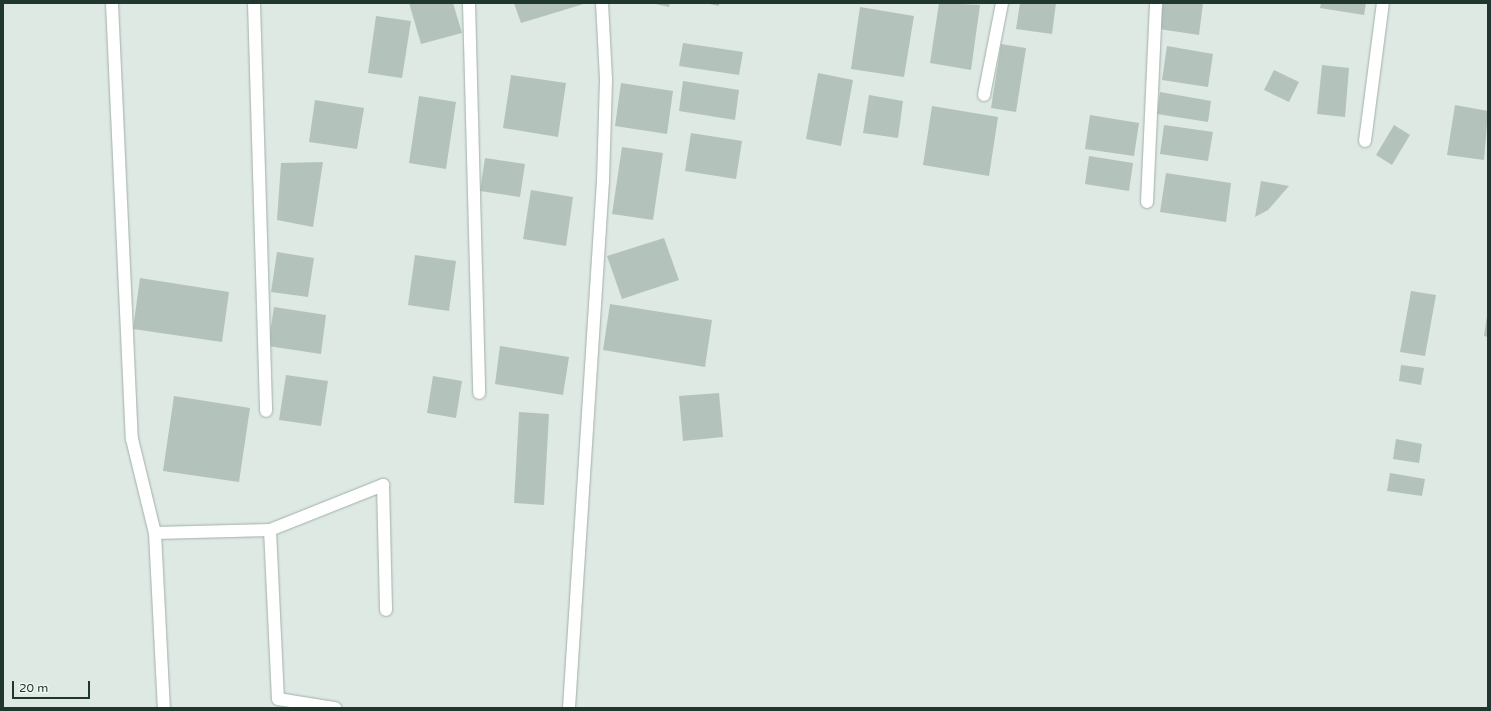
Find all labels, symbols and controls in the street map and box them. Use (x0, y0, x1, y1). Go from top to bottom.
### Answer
scale bar (14, 673, 92, 699)
text: 20 m (19, 681, 48, 695)

